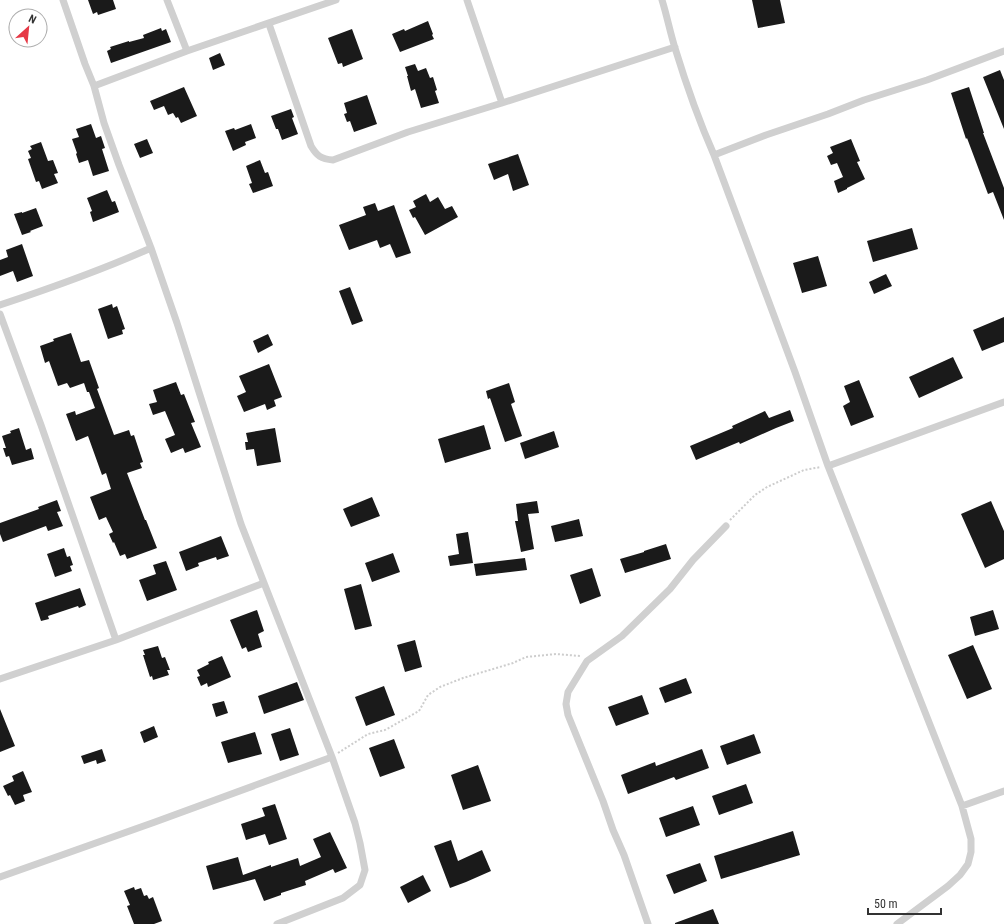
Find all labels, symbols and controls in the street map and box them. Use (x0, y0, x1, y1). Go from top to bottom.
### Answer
north arrow (8, 8, 48, 48)
text: N (26, 12, 38, 27)
scale bar (868, 890, 941, 916)
text: 50 m (874, 897, 898, 911)

